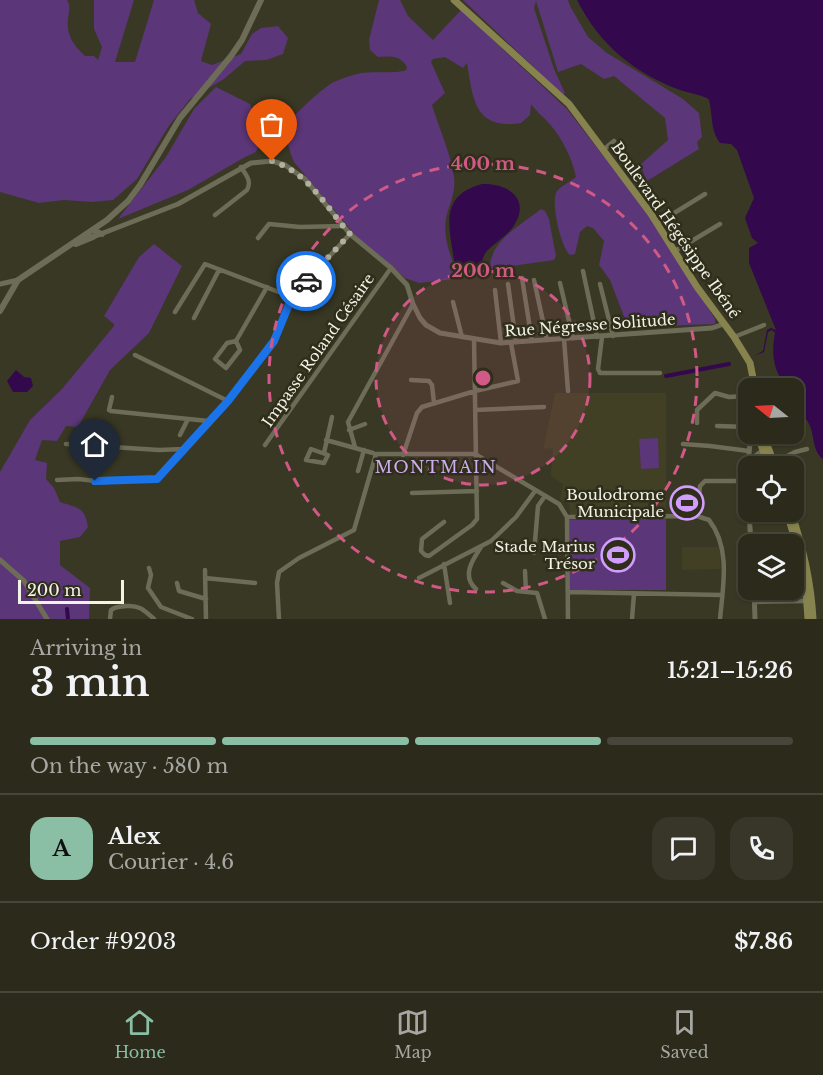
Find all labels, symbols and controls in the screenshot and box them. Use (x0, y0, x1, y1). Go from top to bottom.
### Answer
pin (246, 99, 297, 161)
icon: bag (255, 108, 288, 141)
street label: Boulevard Hégésippe Ibéné (607, 138, 745, 322)
text: 400 m (451, 153, 515, 175)
courier (276, 251, 336, 311)
text: 200 m (451, 260, 515, 282)
icon: car (290, 265, 323, 298)
street label: Impasse Roland Césaire (258, 270, 378, 430)
street label: Rue Négresse Solitude (504, 310, 676, 340)
centre of rings (473, 368, 493, 388)
north arrow (738, 378, 804, 444)
map controls (738, 378, 804, 600)
pin (69, 419, 120, 481)
icon: home (78, 428, 111, 461)
button: locate (738, 456, 804, 522)
district label: MONTMAIN (375, 457, 497, 477)
place label: Boulodrome Municipale (566, 485, 664, 521)
sports icon: Boulodrome Municipale (669, 485, 705, 521)
button: layers (738, 534, 804, 600)
place label: Stade Marius Trésor (495, 537, 596, 573)
sports icon: Stade Marius Trésor (600, 537, 636, 573)
scale bar (18, 577, 124, 604)
text: 200 m (27, 580, 81, 600)
text: Arriving in (30, 636, 142, 660)
text: 15:21–15:26 (667, 657, 793, 684)
text: 3 min (30, 658, 150, 707)
text: On the way · 580 m (30, 754, 228, 778)
button: chat (652, 817, 715, 880)
button: phone (730, 817, 793, 880)
text: Alex (108, 823, 161, 850)
text: A (53, 835, 70, 862)
text: Courier · 4.6 (108, 850, 234, 874)
text: Order #9203 (30, 928, 176, 955)
text: $7.86 (734, 928, 793, 955)
tab: Home (114, 1006, 166, 1062)
tab: Map (394, 1006, 432, 1062)
tab: Saved (660, 1006, 709, 1062)

